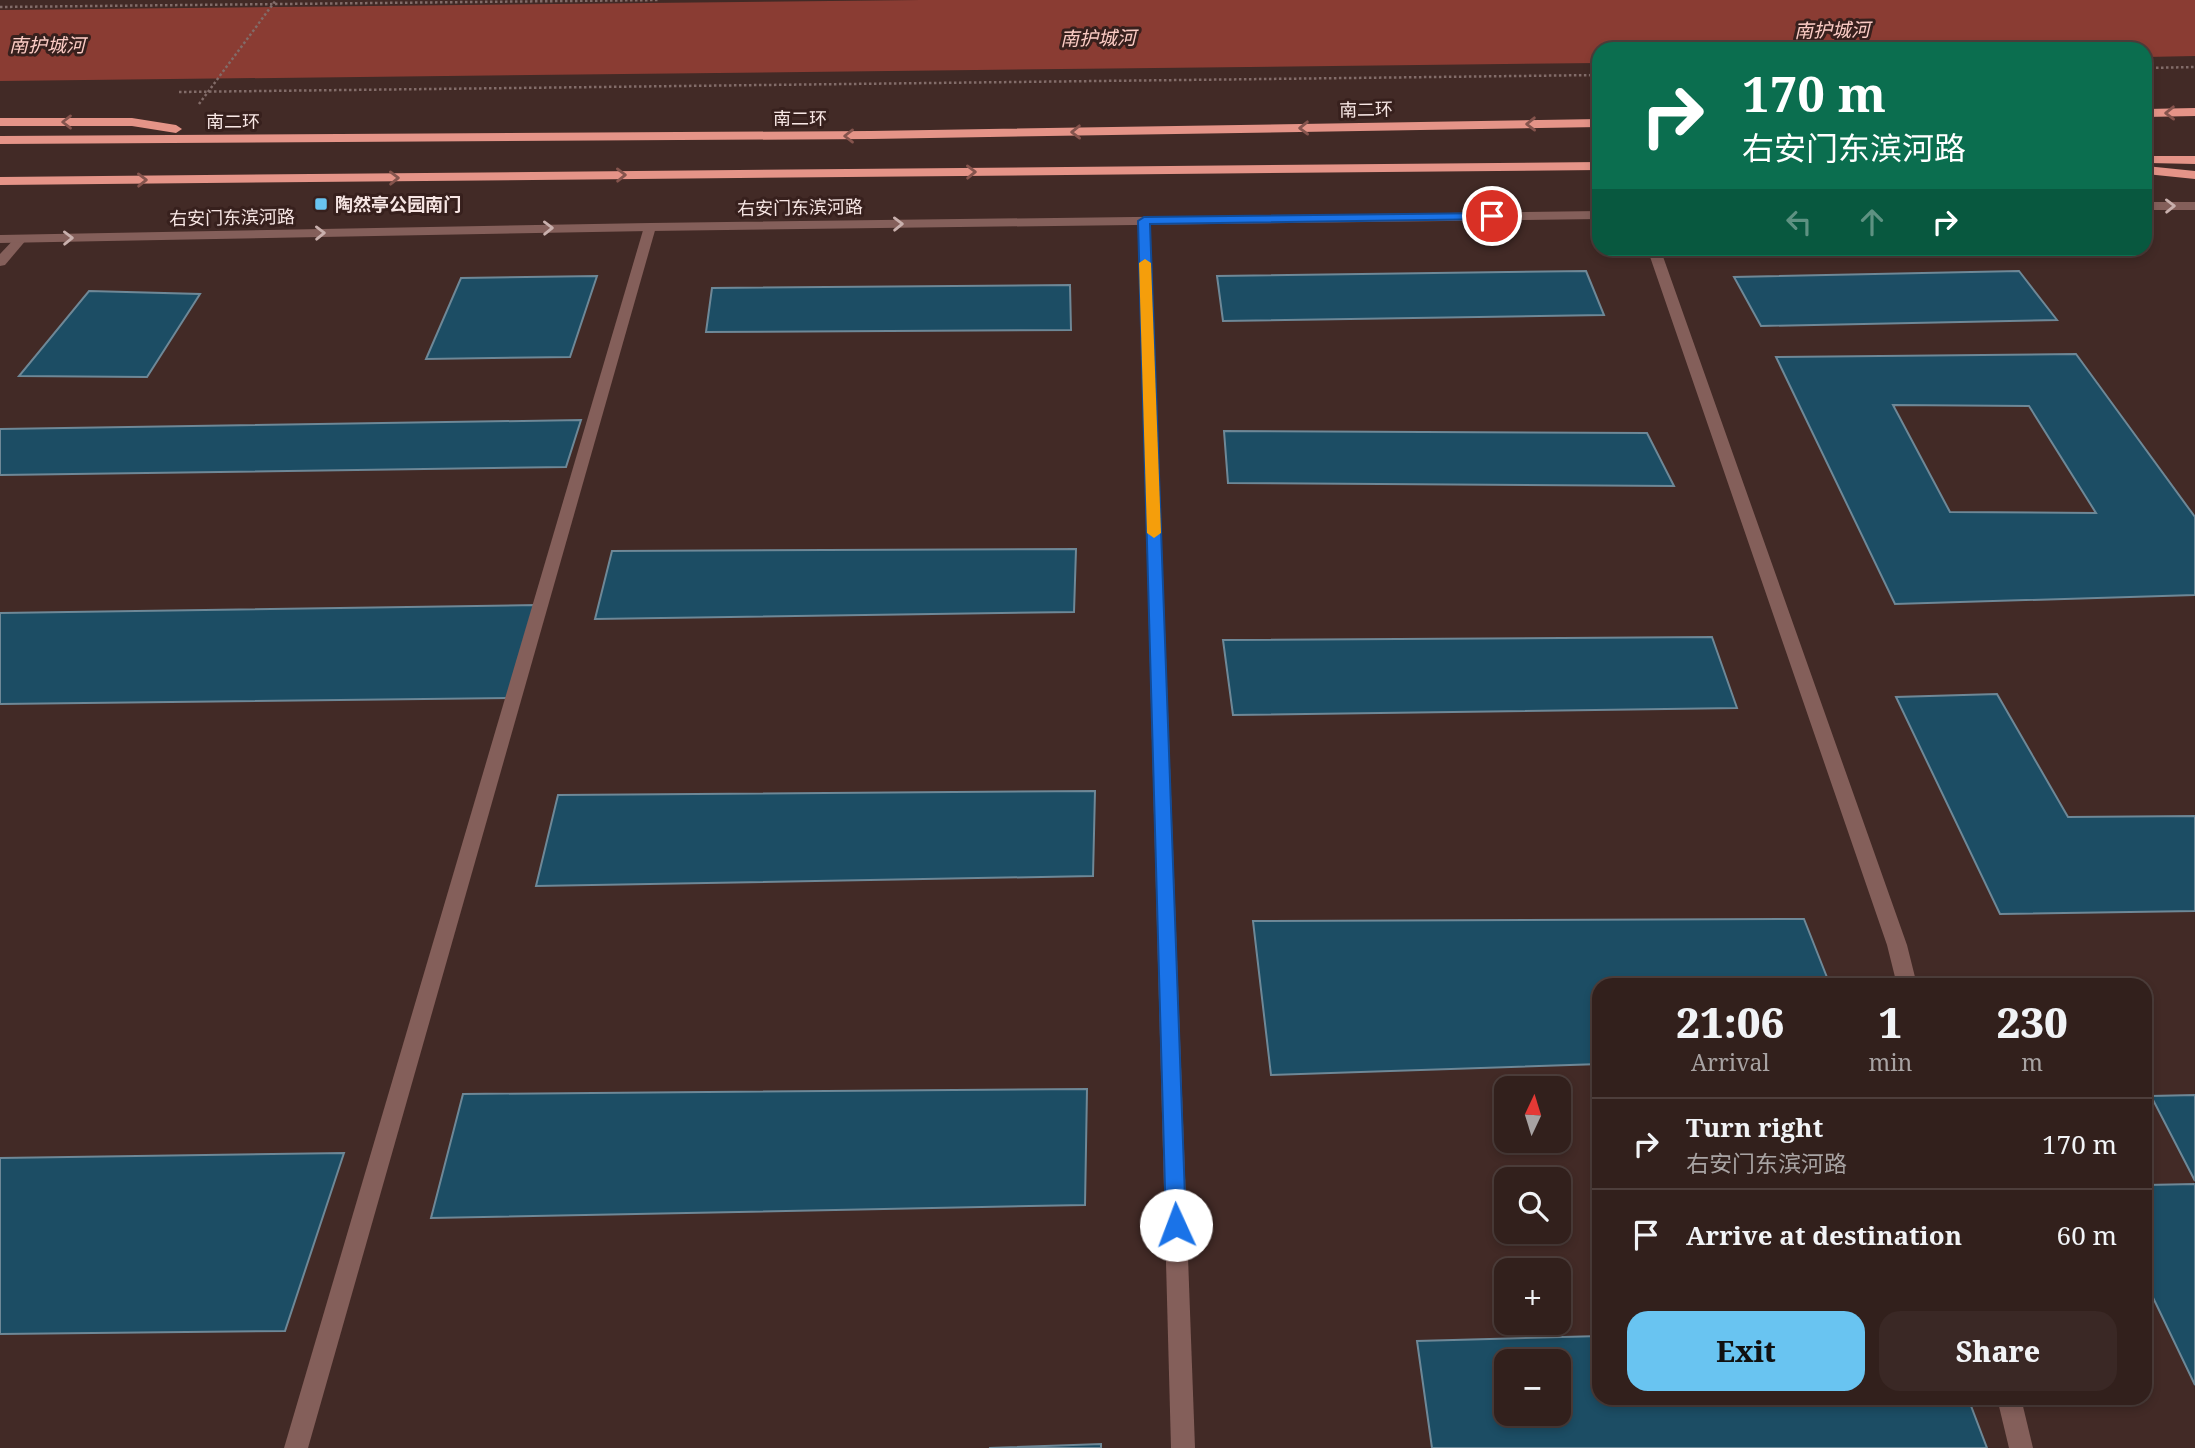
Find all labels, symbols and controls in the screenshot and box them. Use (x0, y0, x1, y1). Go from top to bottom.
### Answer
water label: 南护城河 (1794, 16, 1874, 44)
water label: 南护城河 (1060, 24, 1140, 52)
water label: 南护城河 (9, 32, 89, 58)
text: 170 m (1742, 60, 1886, 126)
icon: right (1627, 70, 1718, 161)
street label: 南二环 (1339, 97, 1393, 121)
one-way arrow (2164, 105, 2175, 121)
street label: 南二环 (773, 106, 827, 130)
street label: 南二环 (206, 109, 260, 133)
one-way arrow (61, 114, 72, 130)
one-way arrow (1526, 116, 1536, 132)
one-way arrow (1298, 120, 1309, 136)
one-way arrow (1071, 124, 1081, 140)
text: 右安门东滨河路 (1742, 126, 1966, 169)
one-way arrow (843, 128, 854, 143)
one-way arrow (966, 164, 977, 180)
one-way arrow (616, 167, 627, 183)
one-way arrow (388, 170, 399, 185)
one-way arrow (137, 172, 147, 188)
pin (1462, 186, 1522, 246)
place label: 陶然亭公园南门 (335, 192, 461, 216)
street label: 右安门东滨河路 (737, 194, 863, 220)
marker: 陶然亭公园南门 (313, 196, 329, 212)
icon: arrive (1473, 197, 1511, 235)
one-way arrow (2165, 198, 2176, 214)
icon: left (1780, 203, 1818, 241)
icon: ahead (1853, 203, 1891, 241)
icon: right (1926, 203, 1964, 241)
street label: 右安门东滨河路 (169, 204, 295, 230)
one-way arrow (892, 216, 903, 231)
one-way arrow (542, 221, 553, 236)
one-way arrow (315, 225, 326, 241)
one-way arrow (63, 230, 74, 245)
text: 21:06 (1676, 993, 1784, 1050)
text: 1 (1879, 993, 1902, 1050)
text: 230 (1996, 993, 2068, 1050)
text: Arrival (1691, 1046, 1770, 1078)
text: min (1868, 1046, 1912, 1078)
text: m (2021, 1046, 2043, 1078)
north arrow (1494, 1076, 1572, 1153)
map controls (1494, 1076, 1571, 1426)
text: Turn right (1686, 1109, 1823, 1145)
icon: right (1627, 1125, 1665, 1163)
text: 170 m (2042, 1126, 2117, 1162)
text: 右安门东滨河路 (1686, 1147, 1847, 1179)
button: search (1494, 1167, 1571, 1244)
position arrow (1139, 1188, 1213, 1262)
icon: arrive (1627, 1216, 1665, 1254)
text: Arrive at destination (1686, 1217, 1962, 1253)
text: 60 m (2057, 1217, 2117, 1253)
button: + (1494, 1258, 1571, 1335)
button: Exit (1627, 1311, 1865, 1391)
button: Share (1879, 1311, 2117, 1391)
button: − (1494, 1349, 1571, 1426)

